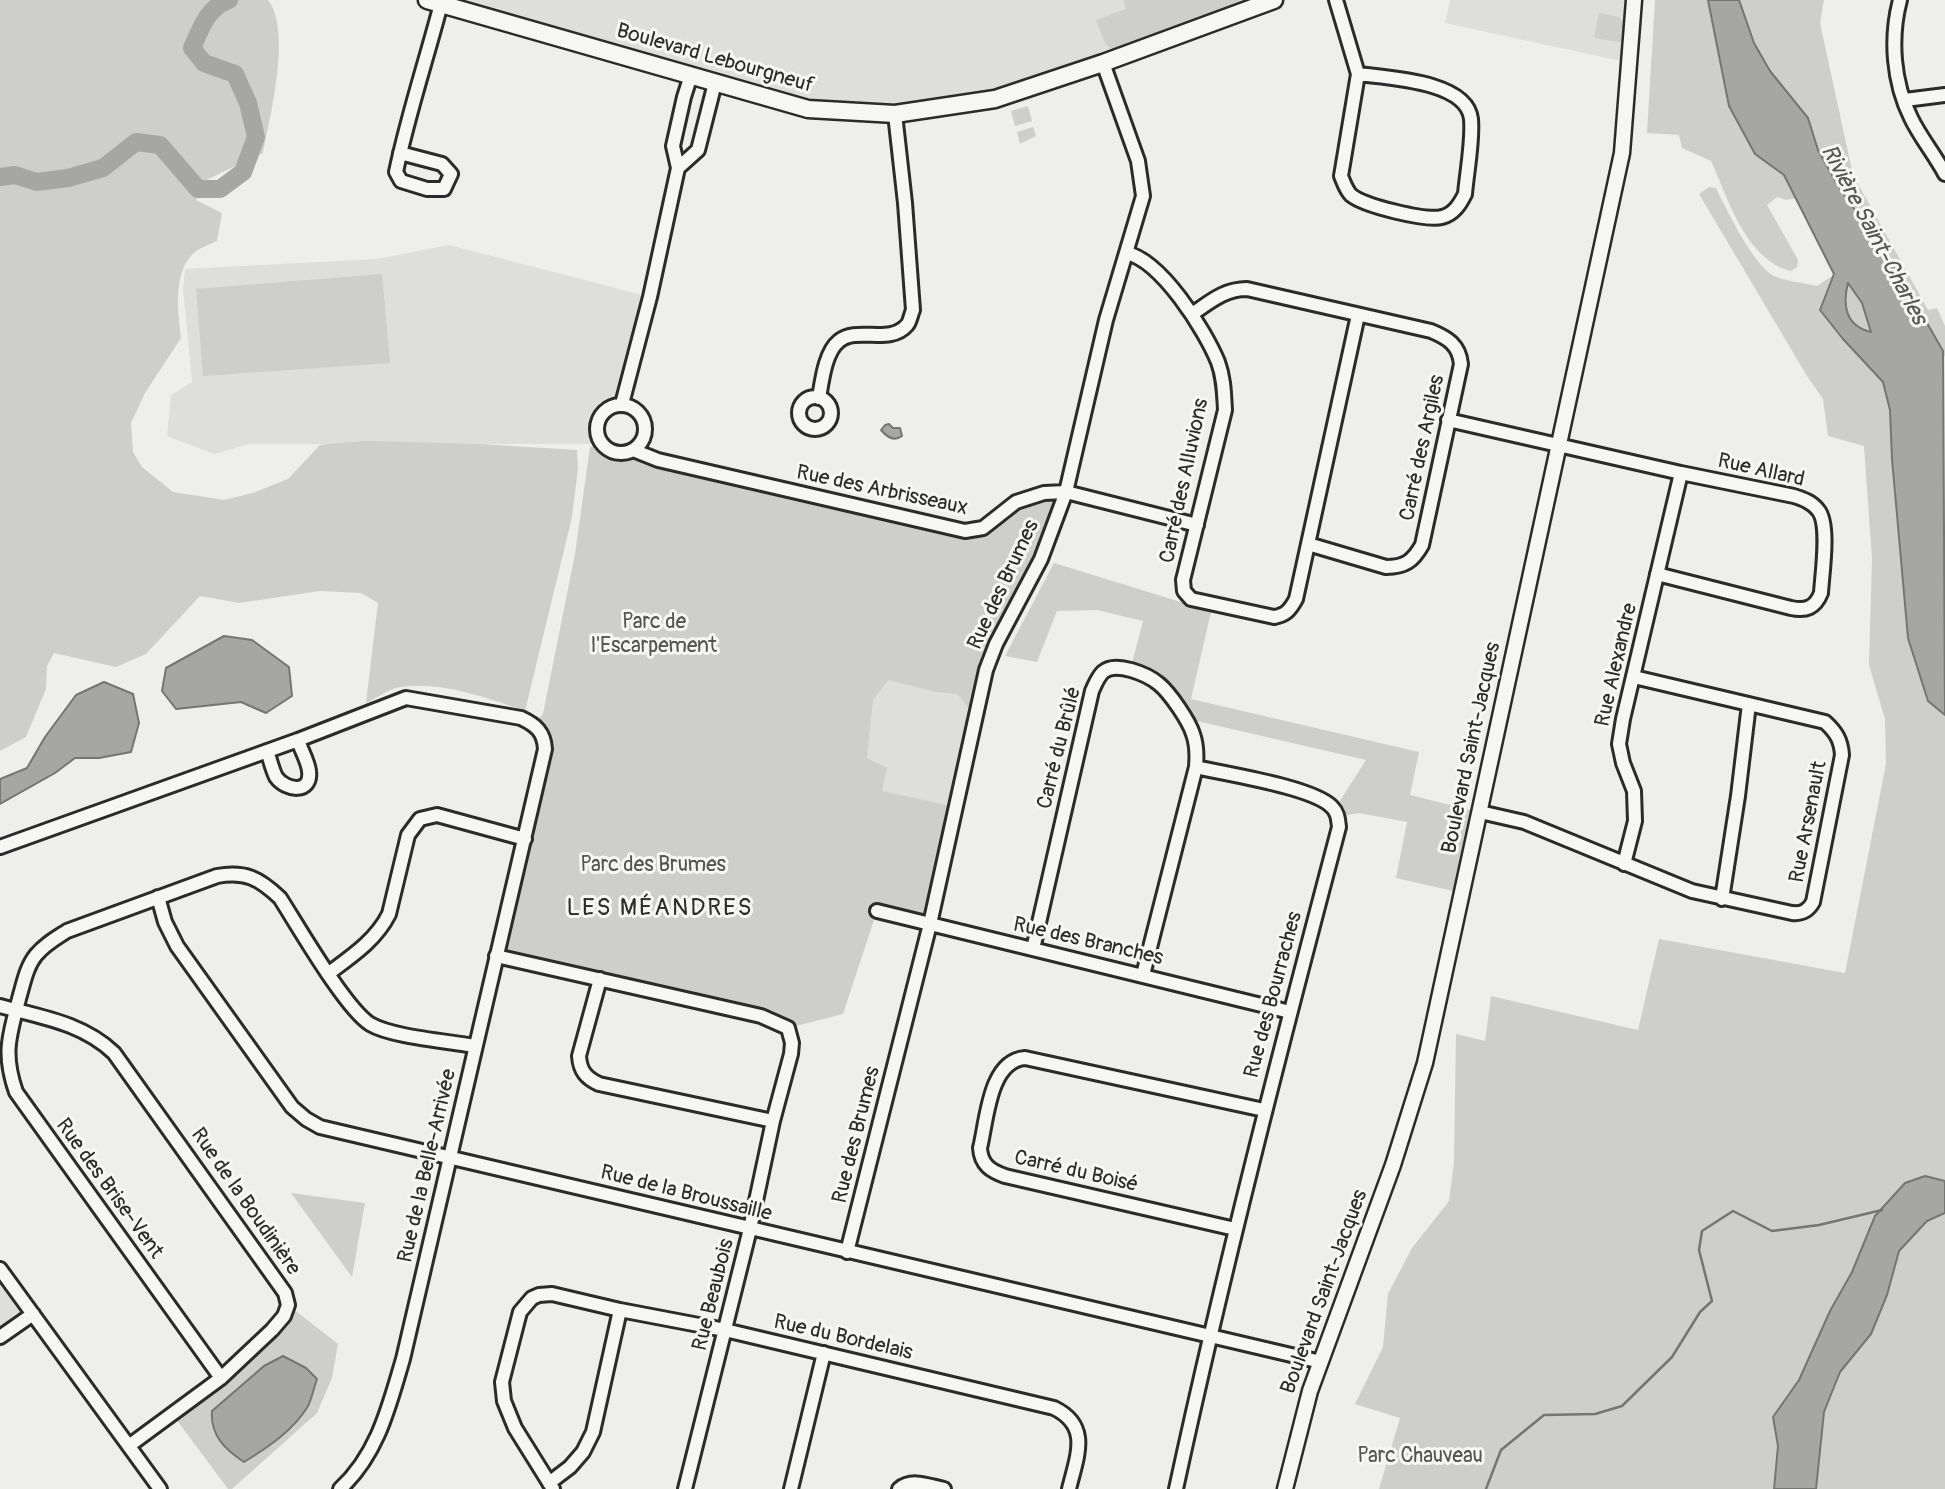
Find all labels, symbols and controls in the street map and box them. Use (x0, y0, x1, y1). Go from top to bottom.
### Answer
street label: Boulevard Lebourgneuf (614, 19, 816, 99)
water label: Rivière Saint-Charles (1814, 140, 1932, 330)
street label: Carré des Argiles (1395, 373, 1451, 523)
street label: Carré des Alluvions (1155, 396, 1215, 566)
street label: Rue Allard (1715, 449, 1807, 493)
street label: Rue des Arbrisseaux (794, 461, 970, 521)
street label: Rue des Brumes (963, 516, 1045, 654)
street label: Rue Alexandre (1591, 601, 1643, 729)
park label: Parc de l'Escarpement (591, 610, 717, 660)
street label: Boulevard Saint-Jacques (1437, 640, 1507, 856)
street label: Carré du Brûlé (1033, 684, 1087, 812)
street label: Rue Arsenault (1785, 759, 1833, 885)
park label: Parc des Brumes (580, 853, 726, 879)
district label: LES MÉANDRES (568, 895, 752, 923)
street label: Rue des Bourraches (1240, 909, 1308, 1081)
street label: Rue des Branches (1011, 913, 1165, 971)
street label: Rue des Brumes (828, 1064, 886, 1206)
street label: Rue de la Belle-Arrivée (393, 1067, 463, 1265)
street label: Rue des Brise-Vent (50, 1114, 168, 1264)
street label: Rue de la Boudinière (185, 1123, 305, 1281)
street label: Carré du Boisé (1012, 1146, 1140, 1198)
street label: Rue de la Broussaille (598, 1161, 774, 1227)
street label: Boulevard Saint-Jacques (1276, 1186, 1374, 1398)
street label: Rue Beaubois (688, 1236, 740, 1354)
street label: Rue du Bordelais (771, 1310, 915, 1366)
park label: Parc Chauveau (1357, 1444, 1483, 1470)

